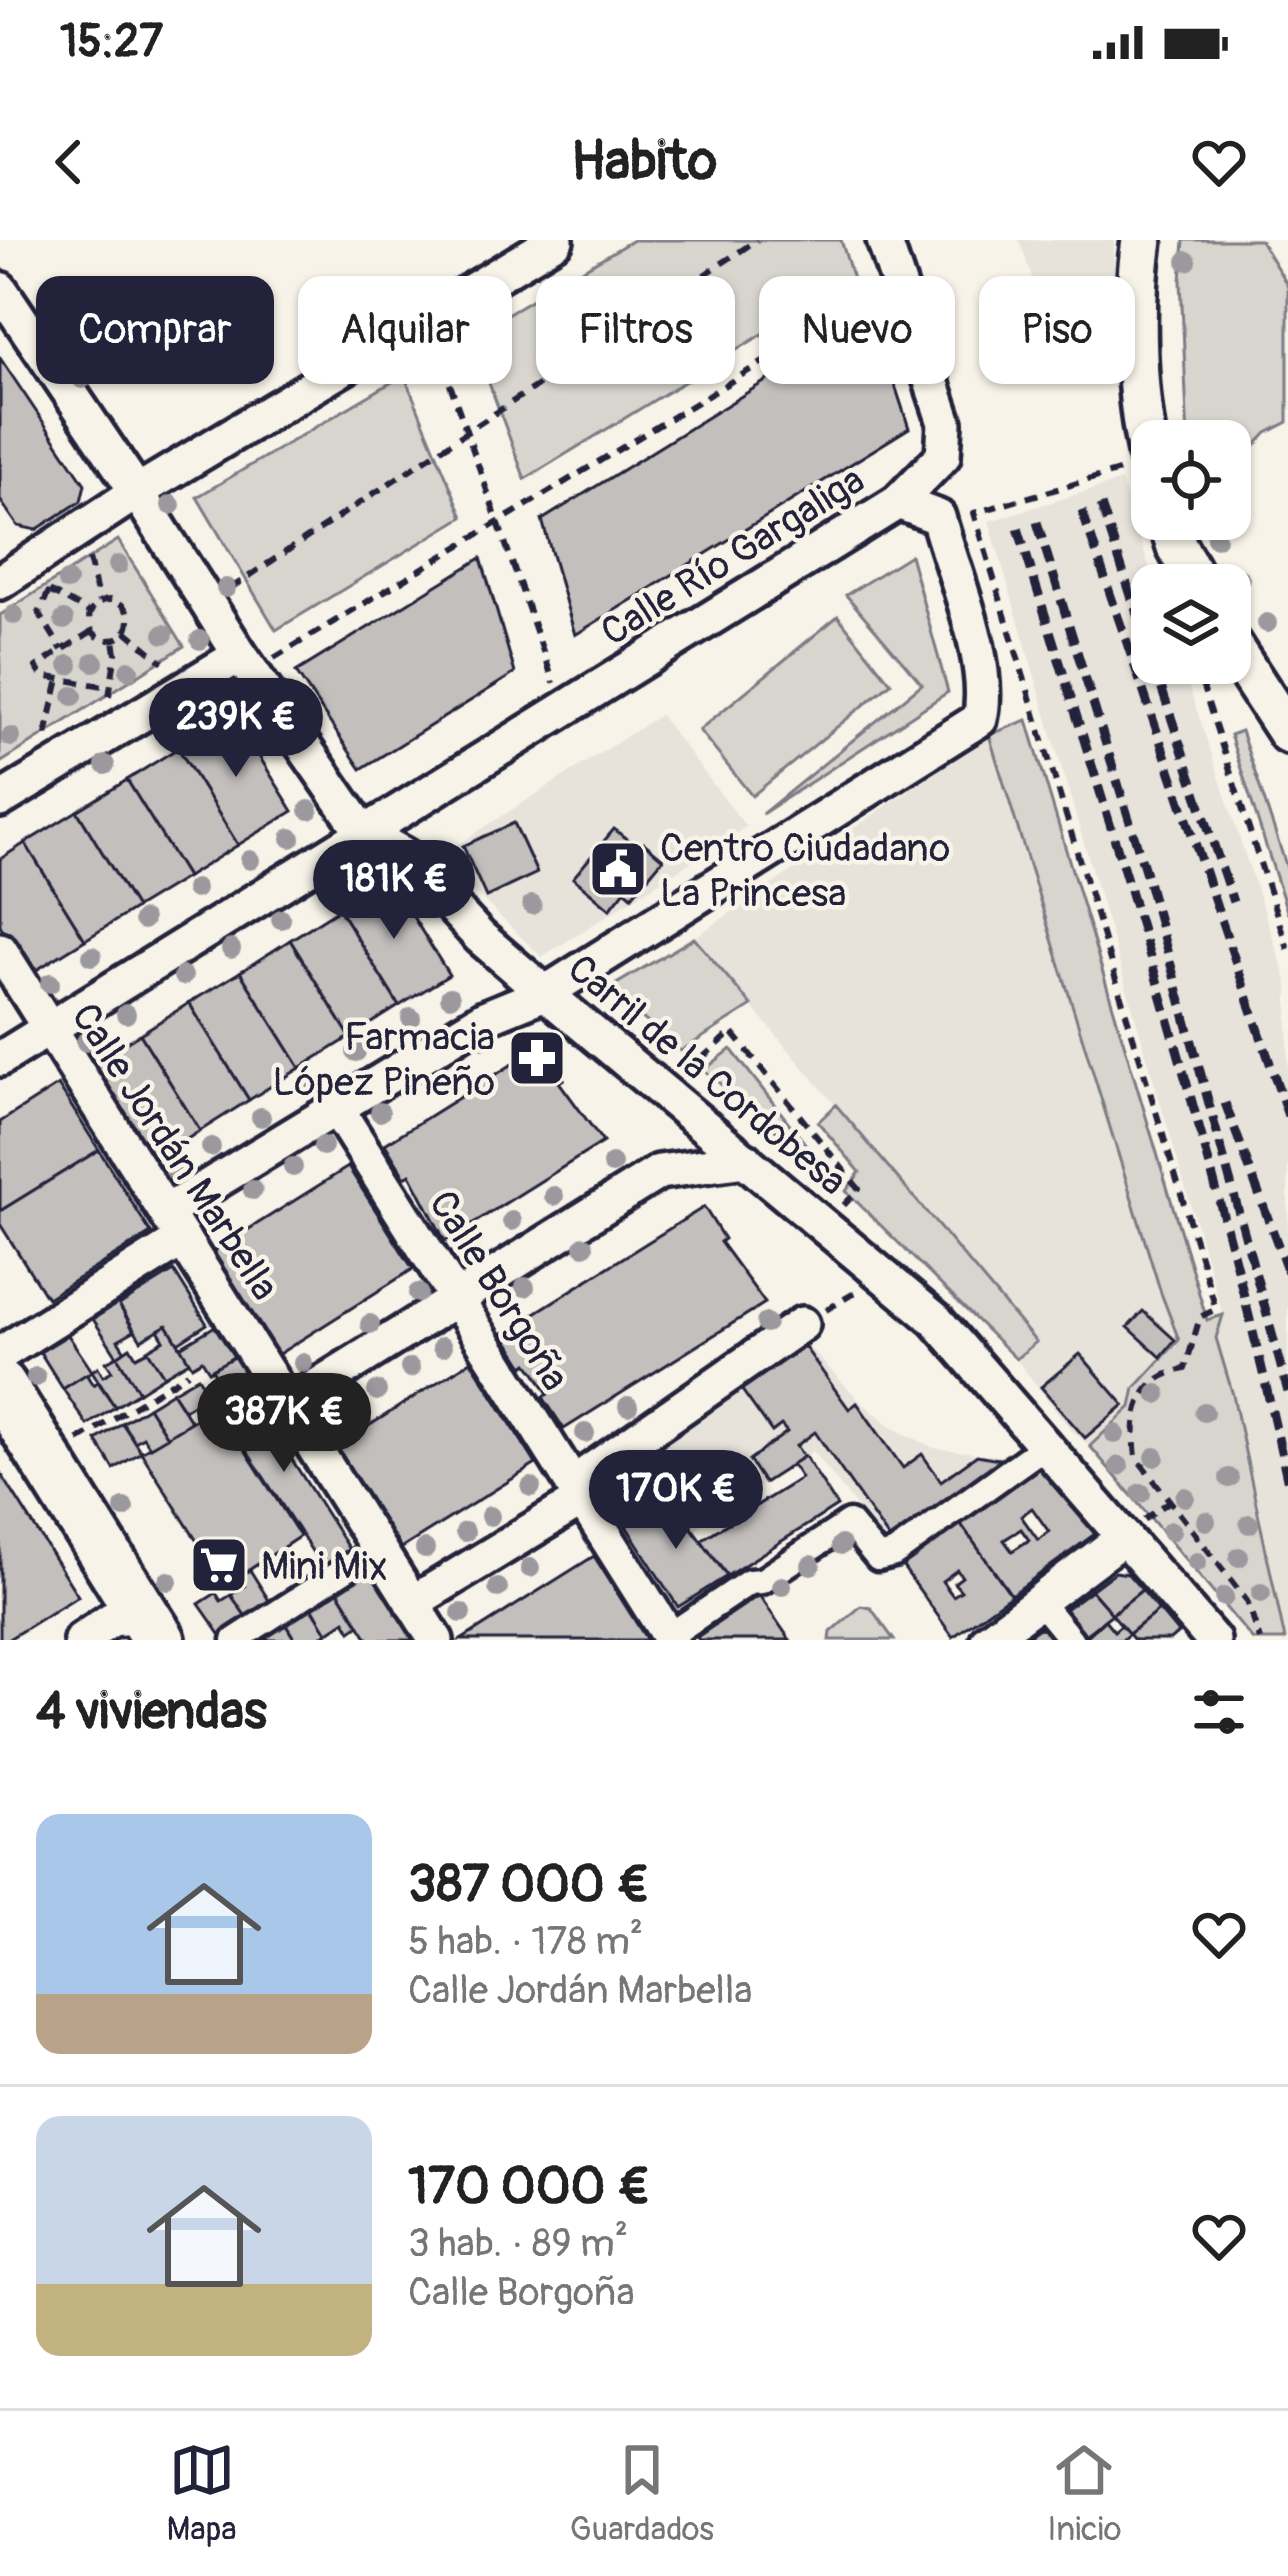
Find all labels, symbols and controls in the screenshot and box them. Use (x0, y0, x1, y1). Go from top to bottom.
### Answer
text: 15:27 (60, 14, 163, 70)
text: Habito (571, 128, 717, 196)
icon: back (36, 129, 102, 195)
icon: heart (1186, 129, 1252, 195)
chip: Comprar (36, 276, 274, 384)
chip: Alquilar (298, 276, 512, 384)
chip: Filtros (536, 276, 735, 384)
chip: Nuevo (759, 276, 955, 384)
chip: Piso (979, 276, 1135, 384)
map controls (1131, 420, 1251, 684)
button: locate (1131, 420, 1251, 540)
street label: Calle Río Gargaliga (592, 456, 873, 657)
button: layers (1131, 564, 1251, 684)
pin: 239K € (138, 678, 334, 780)
text: 239K € (176, 692, 296, 741)
place label: Centro Ciudadano La Princesa (660, 824, 950, 918)
public building icon: Centro Ciudadano La Princesa (587, 838, 649, 900)
pin: 181K € (296, 840, 492, 942)
text: 181K € (340, 854, 448, 903)
street label: Carril de la Cordobesa (558, 944, 857, 1206)
street label: Calle Jordán Marbella (60, 994, 289, 1310)
place label: Farmacia López Pineño (272, 1013, 495, 1107)
pharmacy icon: Farmacia López Pineño (506, 1027, 568, 1089)
street label: Calle Borgoña (418, 1182, 580, 1400)
pin: 387K € (186, 1373, 382, 1475)
text: 387K € (224, 1387, 344, 1436)
pin: 170K € (578, 1450, 774, 1552)
text: 170K € (616, 1464, 736, 1513)
supermarket icon: Mini Mix (188, 1534, 250, 1596)
place label: Mini Mix (261, 1542, 388, 1591)
icon: filters (1186, 1679, 1252, 1745)
text: 4 viviendas (36, 1680, 267, 1744)
text: 387 000 € (408, 1853, 649, 1917)
icon: home (132, 1862, 276, 2006)
icon: heart (1186, 1901, 1252, 1967)
text: 5 hab. · 178 m² (408, 1917, 643, 1966)
text: Calle Jordán Marbella (408, 1966, 752, 2015)
text: 170 000 € (408, 2155, 650, 2219)
icon: home (132, 2164, 276, 2308)
icon: heart (1186, 2203, 1252, 2269)
text: 3 hab. · 89 m² (408, 2219, 628, 2268)
text: Calle Borgoña (408, 2268, 635, 2317)
tab: Mapa (167, 2437, 237, 2550)
tab: Guardados (570, 2437, 714, 2550)
tab: Inicio (1047, 2437, 1121, 2550)

